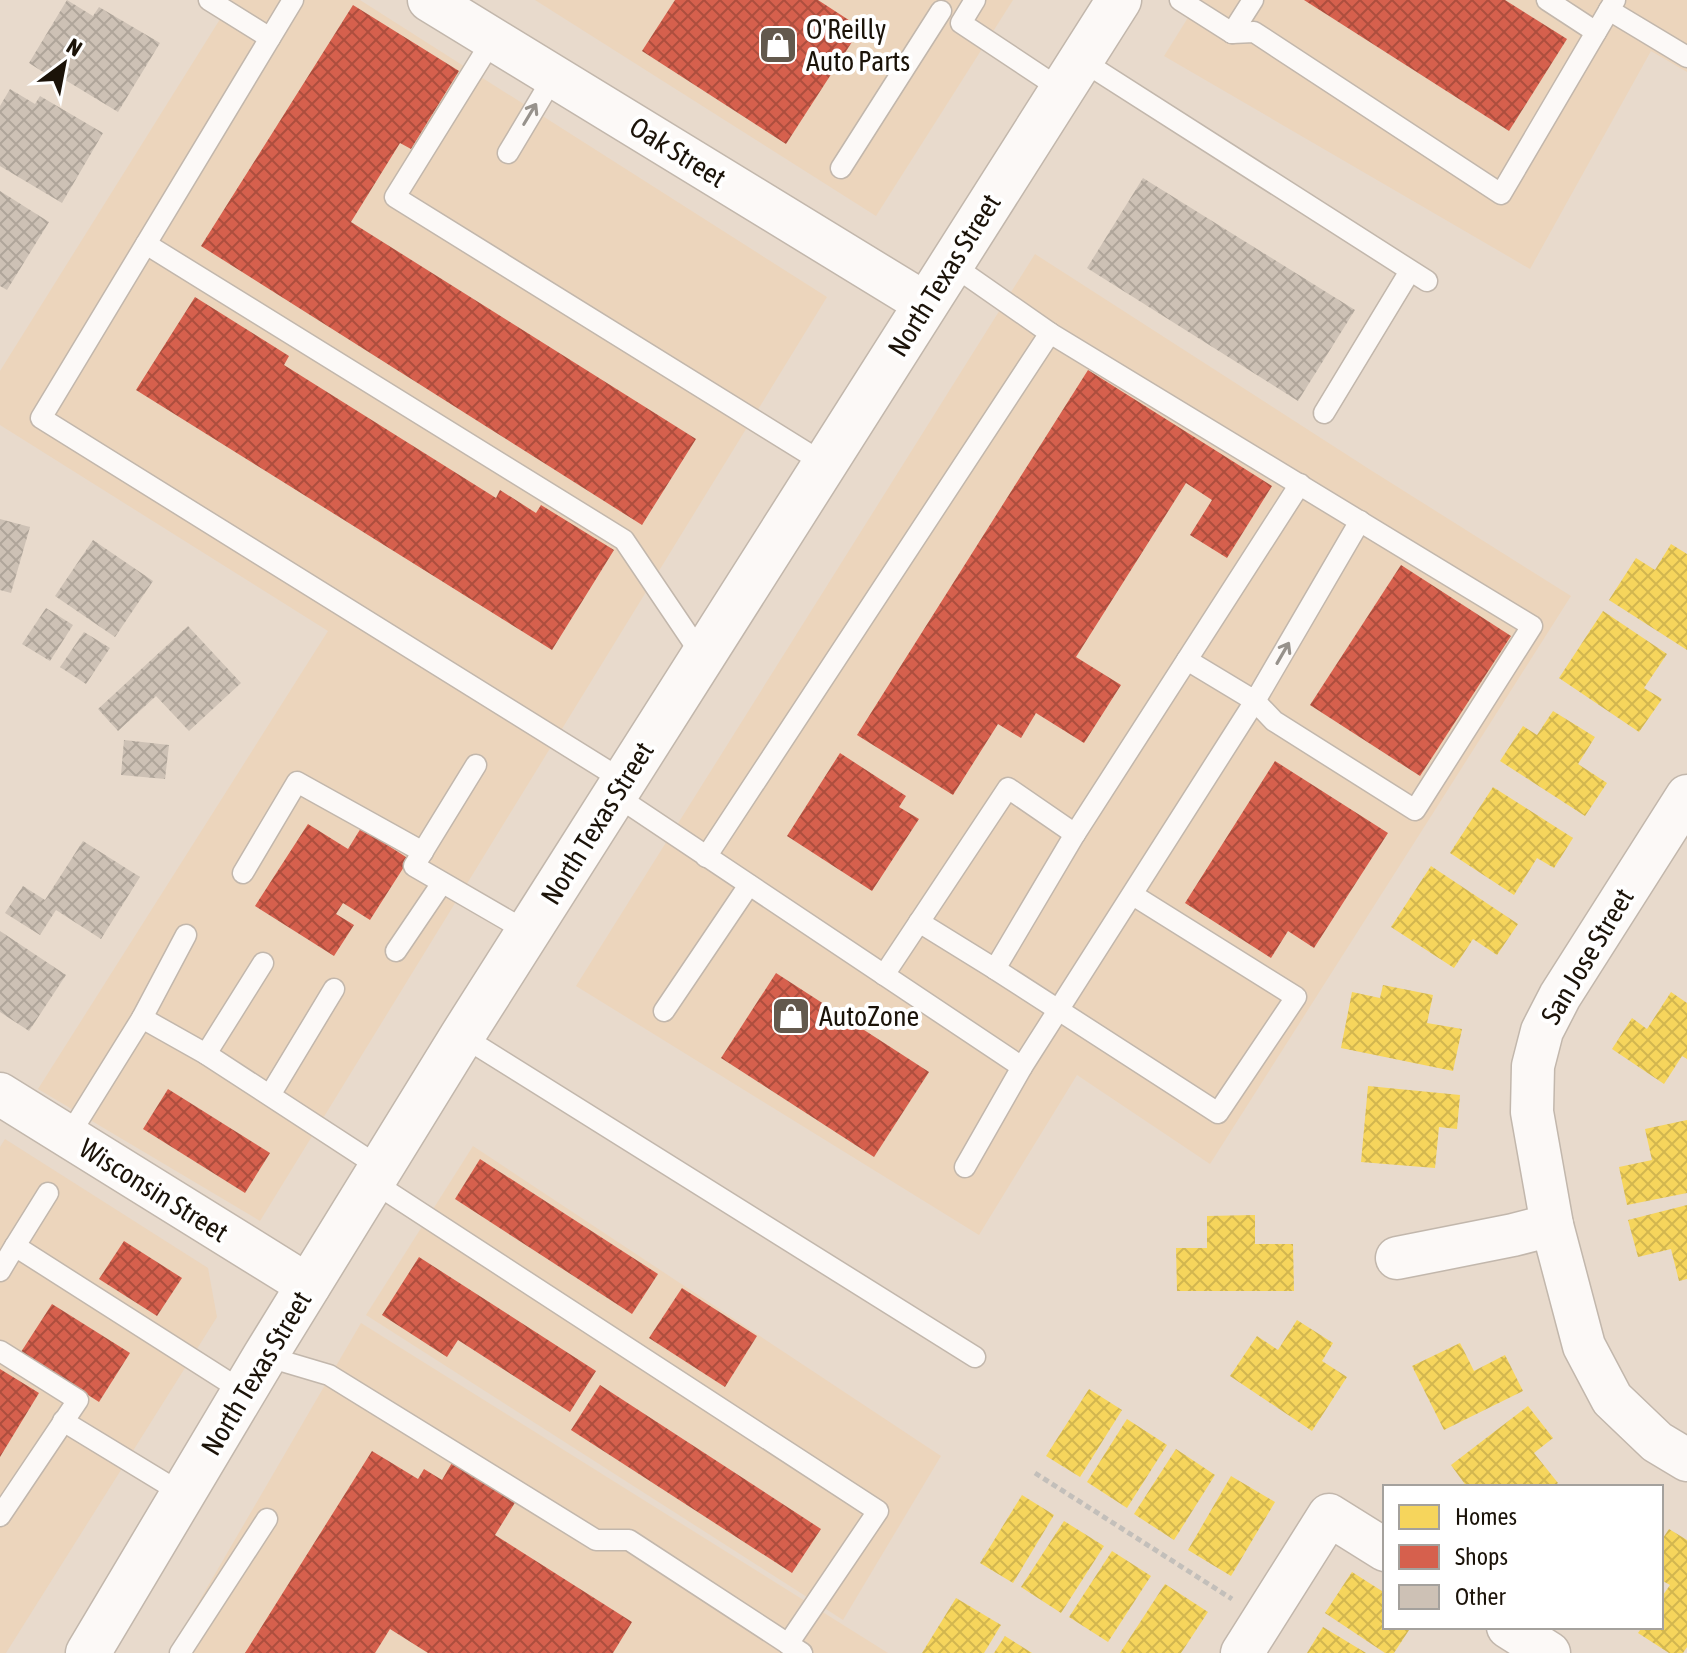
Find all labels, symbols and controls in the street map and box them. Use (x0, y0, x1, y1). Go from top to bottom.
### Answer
place label: O'Reilly Auto Parts (806, 13, 910, 77)
north arrow (24, 24, 104, 104)
shop icon: O'Reilly Auto Parts (757, 24, 799, 66)
text: N (62, 33, 87, 62)
one-way arrow (523, 103, 539, 126)
street label: Oak Street (624, 110, 732, 194)
street label: North Texas Street (881, 188, 1007, 362)
one-way arrow (1275, 642, 1291, 665)
street label: North Texas Street (534, 736, 660, 910)
street label: San Jose Street (1534, 883, 1640, 1029)
shop icon: AutoZone (770, 995, 812, 1037)
place label: AutoZone (819, 1000, 919, 1032)
street label: Wisconsin Street (74, 1132, 234, 1248)
street label: North Texas Street (194, 1285, 318, 1461)
legend (1383, 1485, 1663, 1629)
text: Homes (1455, 1503, 1517, 1530)
text: Shops (1455, 1543, 1508, 1570)
text: Other (1455, 1583, 1506, 1610)

